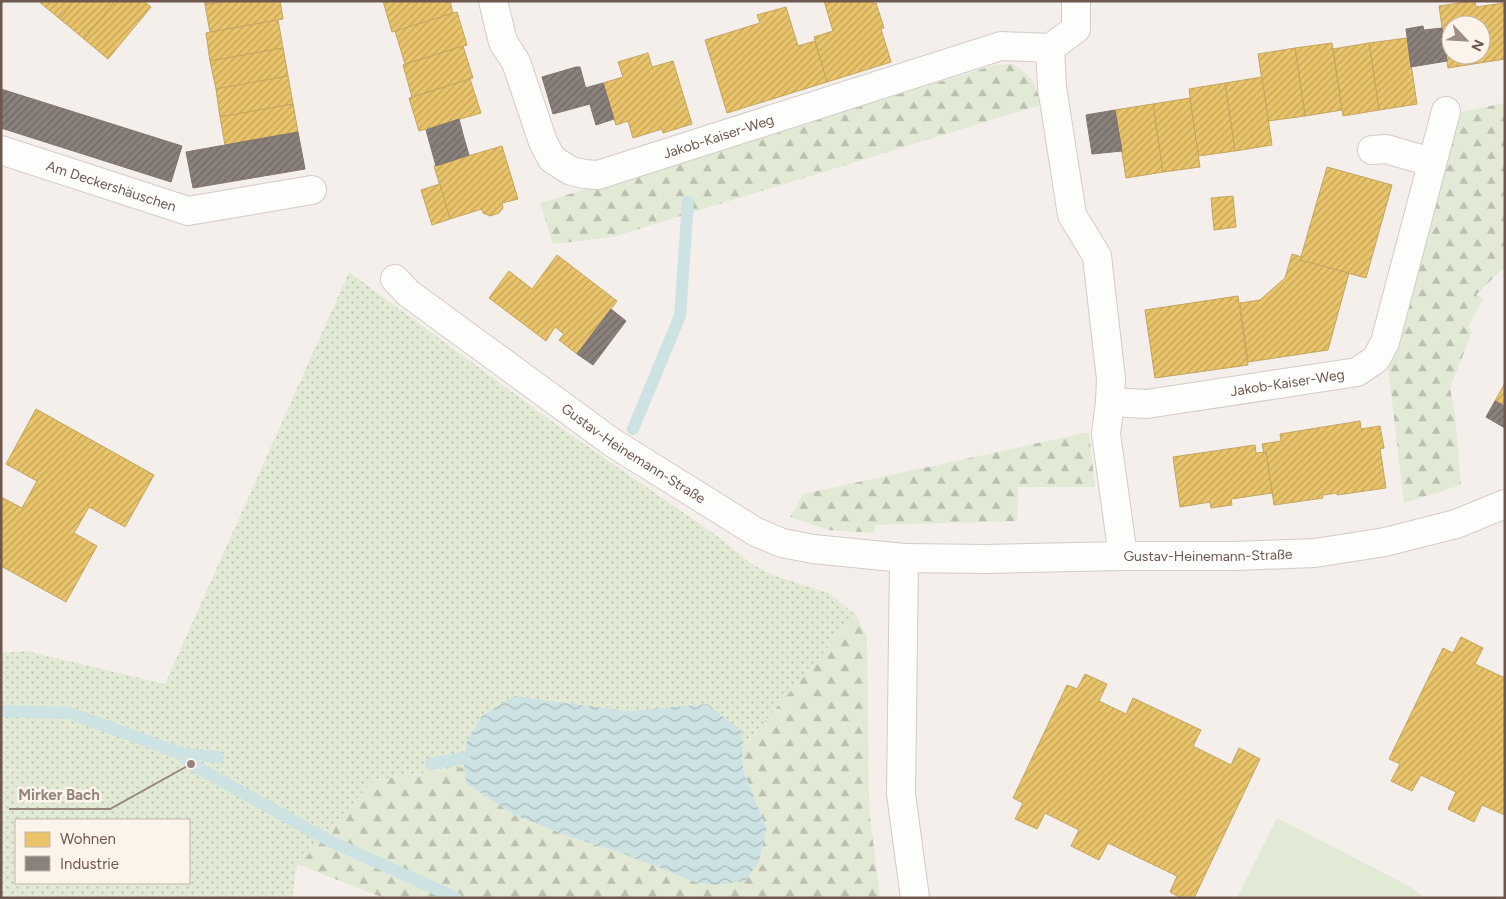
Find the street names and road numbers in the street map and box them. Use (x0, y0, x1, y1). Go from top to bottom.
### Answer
street label: Jakob-Kaiser-Weg (661, 111, 776, 163)
street label: Am Deckershäuschen (44, 157, 178, 216)
street label: Jakob-Kaiser-Weg (1229, 366, 1346, 400)
street label: Gustav-Heinemann-Straße (558, 400, 709, 508)
street label: Gustav-Heinemann-Straße (1123, 546, 1293, 565)

